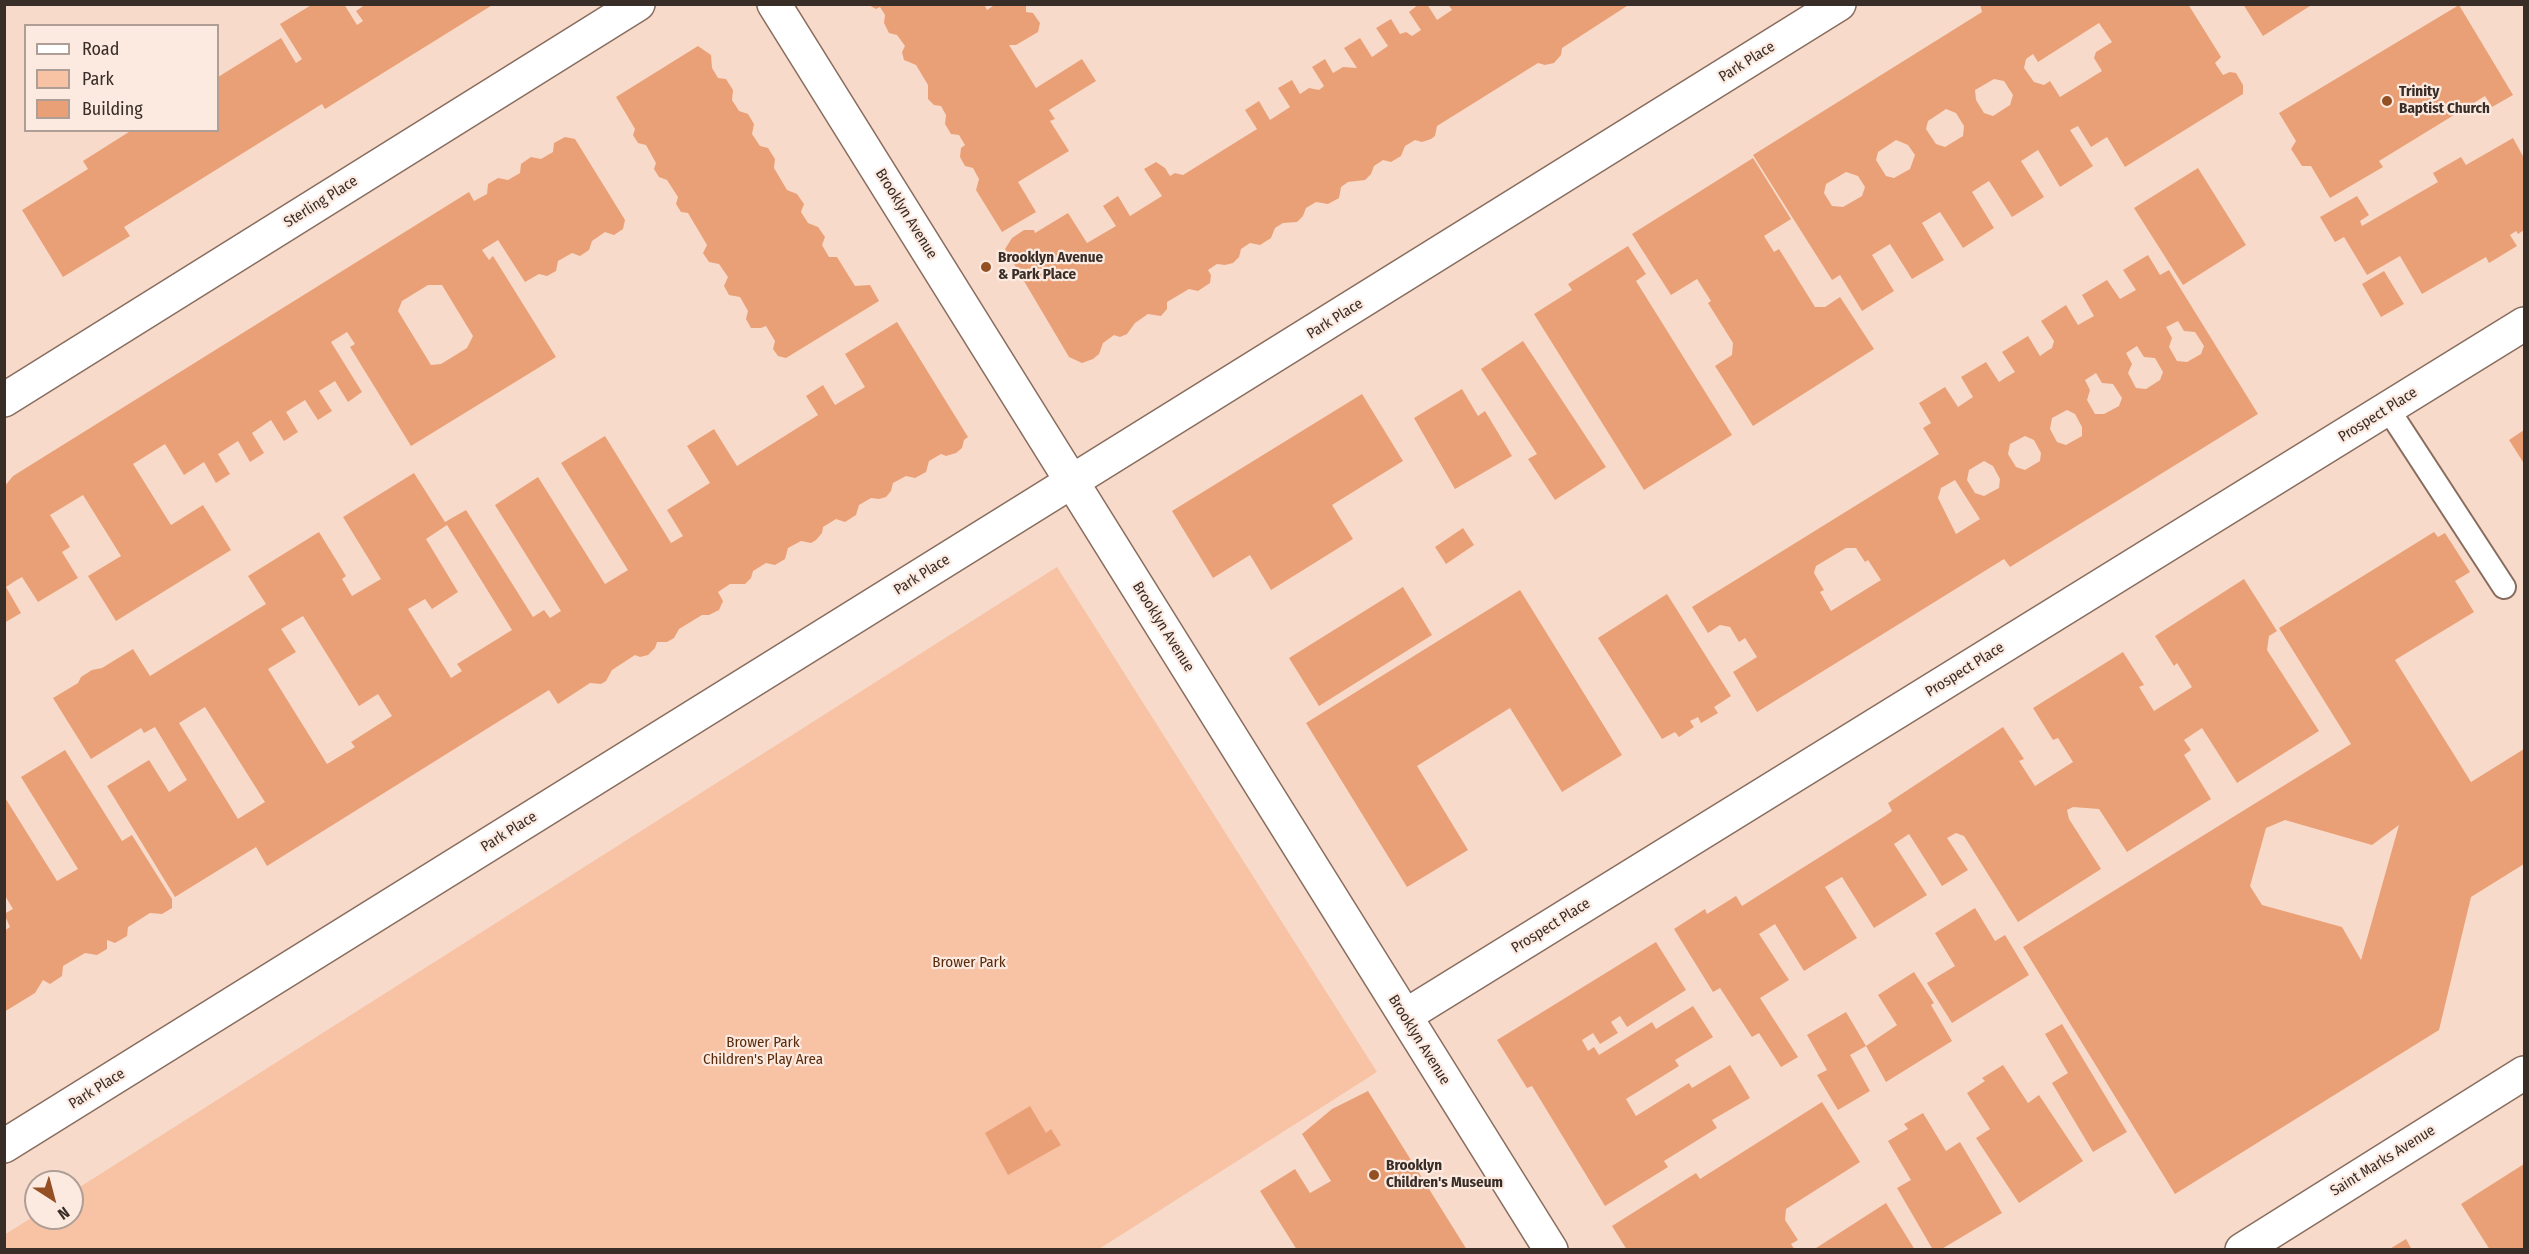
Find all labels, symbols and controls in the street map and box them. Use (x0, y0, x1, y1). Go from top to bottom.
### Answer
legend (24, 24, 219, 132)
text: Road (82, 38, 119, 60)
street label: Park Place (1716, 38, 1778, 86)
text: Park (82, 68, 114, 90)
place label: Trinity Baptist Church (2399, 83, 2490, 118)
marker: Trinity Baptist Church (2380, 94, 2394, 108)
text: Building (82, 98, 143, 120)
street label: Brooklyn Avenue (871, 166, 941, 262)
street label: Sterling Place (281, 172, 361, 232)
place label: Brooklyn Avenue & Park Place (998, 249, 1103, 284)
marker: Brooklyn Avenue & Park Place (979, 260, 993, 274)
street label: Park Place (1304, 295, 1366, 343)
street label: Prospect Place (2335, 384, 2421, 446)
street label: Park Place (891, 551, 953, 599)
street label: Brooklyn Avenue (1128, 579, 1198, 675)
street label: Prospect Place (1922, 639, 2008, 701)
street label: Park Place (478, 808, 540, 856)
street label: Prospect Place (1508, 895, 1594, 957)
park label: Brower Park (932, 954, 1006, 972)
street label: Brooklyn Avenue (1384, 992, 1454, 1088)
park label: Brower Park Children's Play Area (703, 1034, 823, 1069)
street label: Park Place (66, 1065, 128, 1113)
street label: Saint Marks Avenue (2327, 1122, 2439, 1200)
place label: Brooklyn Children's Museum (1386, 1157, 1503, 1192)
marker: Brooklyn Children's Museum (1367, 1168, 1381, 1182)
north arrow (24, 1170, 84, 1230)
text: N (54, 1203, 73, 1224)

